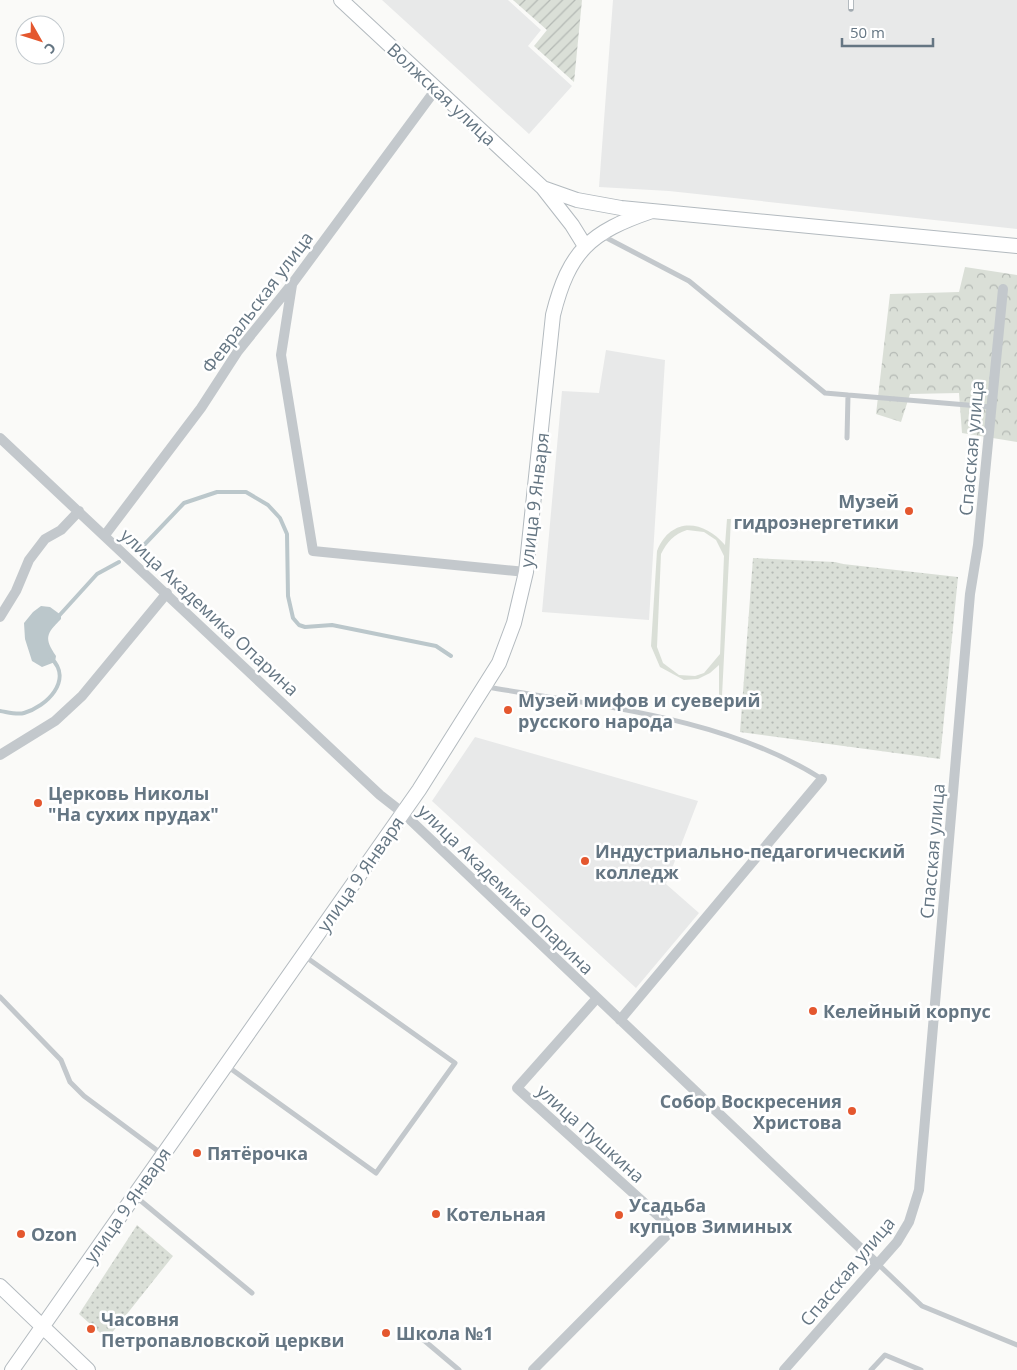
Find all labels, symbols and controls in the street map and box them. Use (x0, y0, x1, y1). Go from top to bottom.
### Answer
north arrow (15, 15, 65, 65)
scale bar (842, 15, 933, 47)
text: 50 m (850, 22, 885, 42)
street label: Волжская улица (382, 37, 502, 151)
text: С (40, 39, 61, 58)
street label: Февральская улица (196, 226, 318, 378)
street label: Спасская улица (953, 379, 989, 517)
street label: улица 9 Января (514, 431, 554, 569)
place label: Музей гидроэнергетики (734, 489, 899, 534)
marker: Музей гидроэнергетики (903, 505, 915, 517)
street label: улица Академика Опарина (116, 523, 304, 701)
place label: Музей мифов и суеверий русского народа (518, 688, 760, 733)
marker: Музей мифов и суеверий русского народа (502, 704, 514, 716)
place label: Церковь Николы "На сухих прудах" (48, 781, 219, 826)
street label: Спасская улица (914, 782, 950, 920)
marker: Церковь Николы "На сухих прудах" (32, 797, 44, 809)
street label: улица Академика Опарина (413, 799, 599, 979)
street label: улица 9 Января (311, 812, 409, 936)
place label: Индустриально-педагогический колледж (595, 839, 905, 884)
marker: Индустриально-педагогический колледж (579, 855, 591, 867)
place label: Келейный корпус (823, 999, 991, 1023)
marker: Келейный корпус (807, 1005, 819, 1017)
street label: улица Пушкина (532, 1078, 650, 1188)
place label: Собор Воскресения Христова (660, 1089, 842, 1134)
marker: Собор Воскресения Христова (846, 1105, 858, 1117)
place label: Пятёрочка (207, 1141, 308, 1165)
street label: улица 9 Января (78, 1143, 176, 1267)
marker: Пятёрочка (191, 1147, 203, 1159)
place label: Усадьба купцов Зиминых (629, 1193, 793, 1238)
place label: Котельная (446, 1202, 546, 1226)
marker: Котельная (430, 1208, 442, 1220)
marker: Усадьба купцов Зиминых (613, 1209, 625, 1221)
street label: Спасская улица (794, 1211, 900, 1331)
place label: Ozon (31, 1222, 77, 1246)
marker: Ozon (15, 1228, 27, 1240)
place label: Часовня Петропавловской церкви (101, 1307, 345, 1352)
place label: Школа №1 (396, 1321, 494, 1345)
marker: Часовня Петропавловской церкви (85, 1323, 97, 1335)
marker: Школа №1 (380, 1327, 392, 1339)

